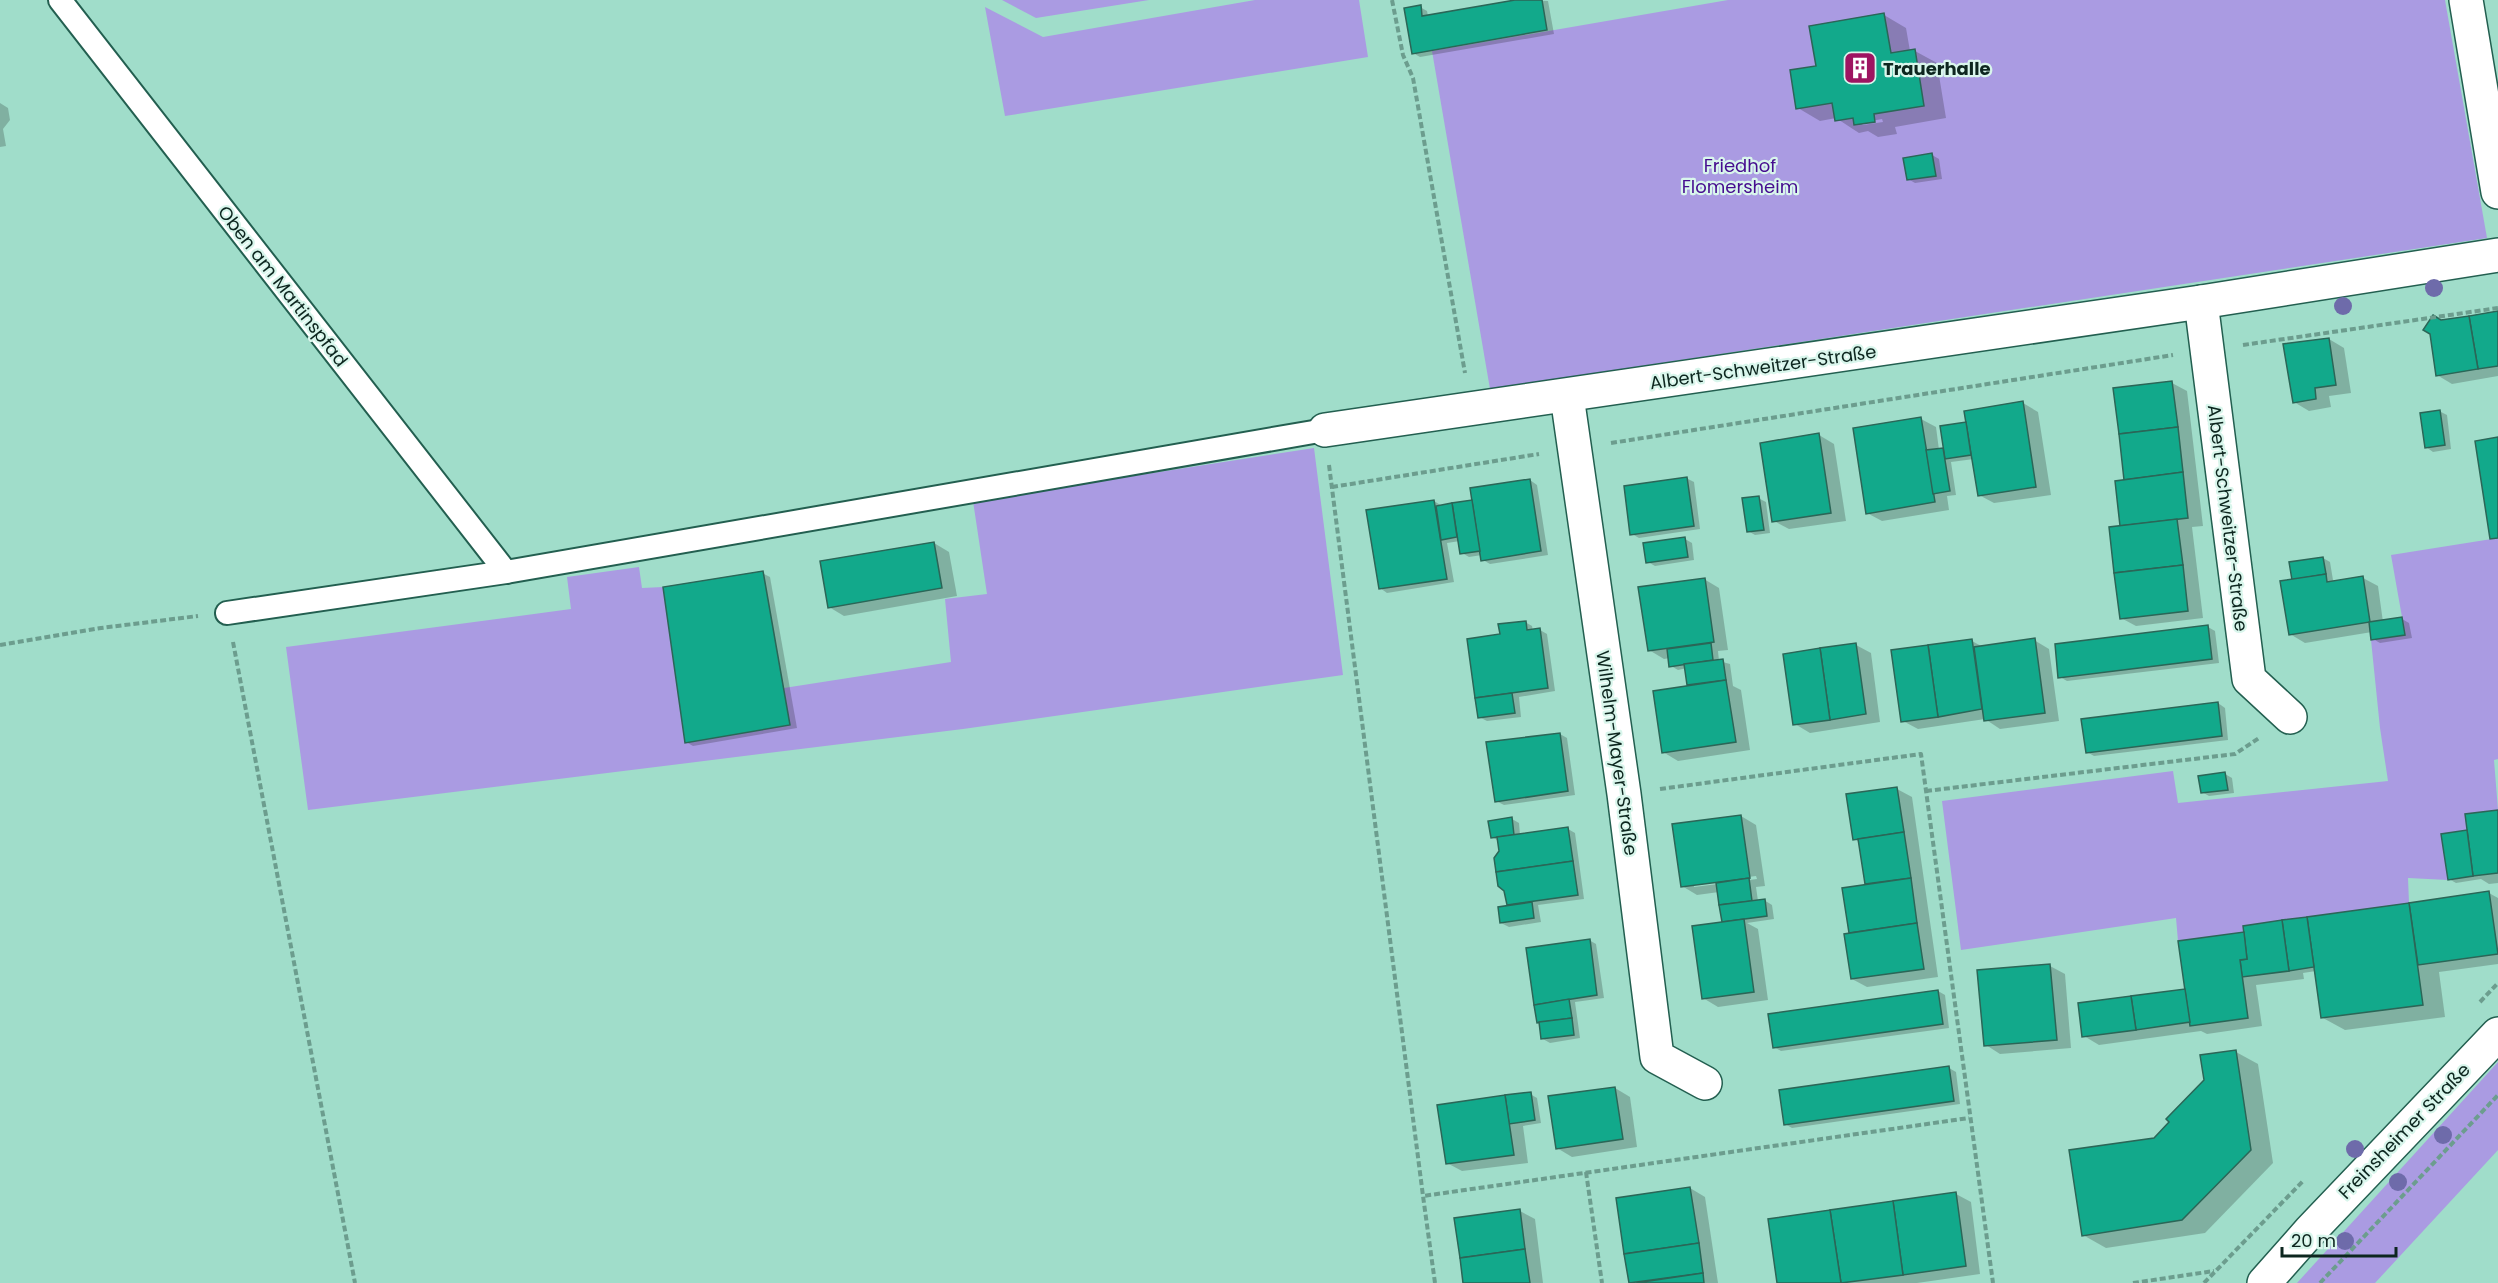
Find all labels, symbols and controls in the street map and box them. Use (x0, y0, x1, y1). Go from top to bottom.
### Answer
building icon: Trauerhalle (1842, 50, 1878, 86)
place label: Trauerhalle (1883, 56, 1991, 81)
park label: Friedhof Flomersheim (1682, 153, 1798, 199)
street label: Oben am Martinspfad (212, 200, 354, 372)
street label: Albert-Schweitzer-Straße (1648, 339, 1878, 395)
street label: Albert-Schweitzer-Straße (2202, 403, 2254, 633)
street label: Wilhelm-Mayer-Straße (1590, 649, 1644, 857)
street label: Freinsheimer Straße (2332, 1058, 2476, 1204)
scale bar (2282, 1220, 2396, 1258)
text: 20 m (2291, 1228, 2336, 1253)

